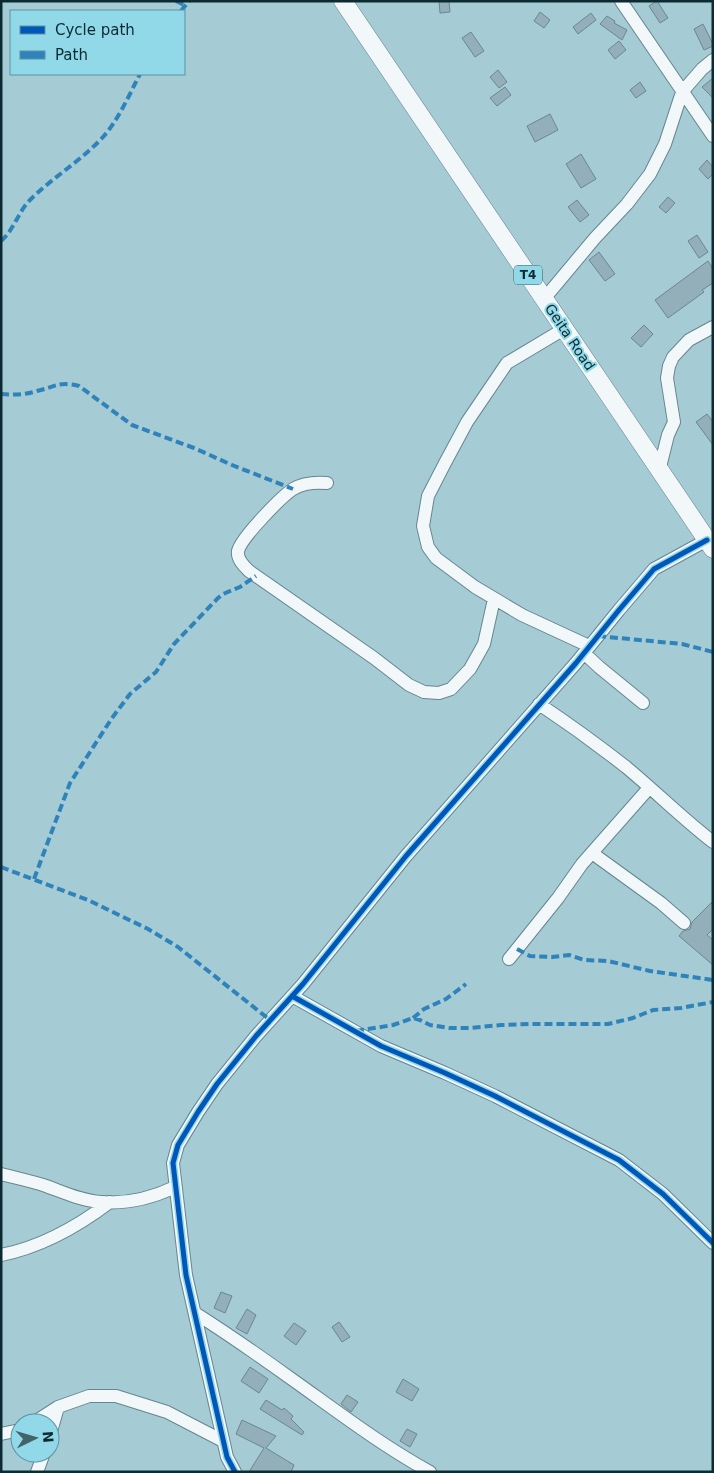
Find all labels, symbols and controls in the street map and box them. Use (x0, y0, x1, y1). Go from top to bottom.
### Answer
legend (10, 10, 185, 75)
text: Cycle path (55, 21, 135, 39)
text: Path (55, 46, 88, 64)
road number: T4 (514, 266, 542, 284)
street label: Geita Road (542, 301, 598, 373)
north arrow (10, 1413, 60, 1463)
text: N (39, 1430, 56, 1443)

